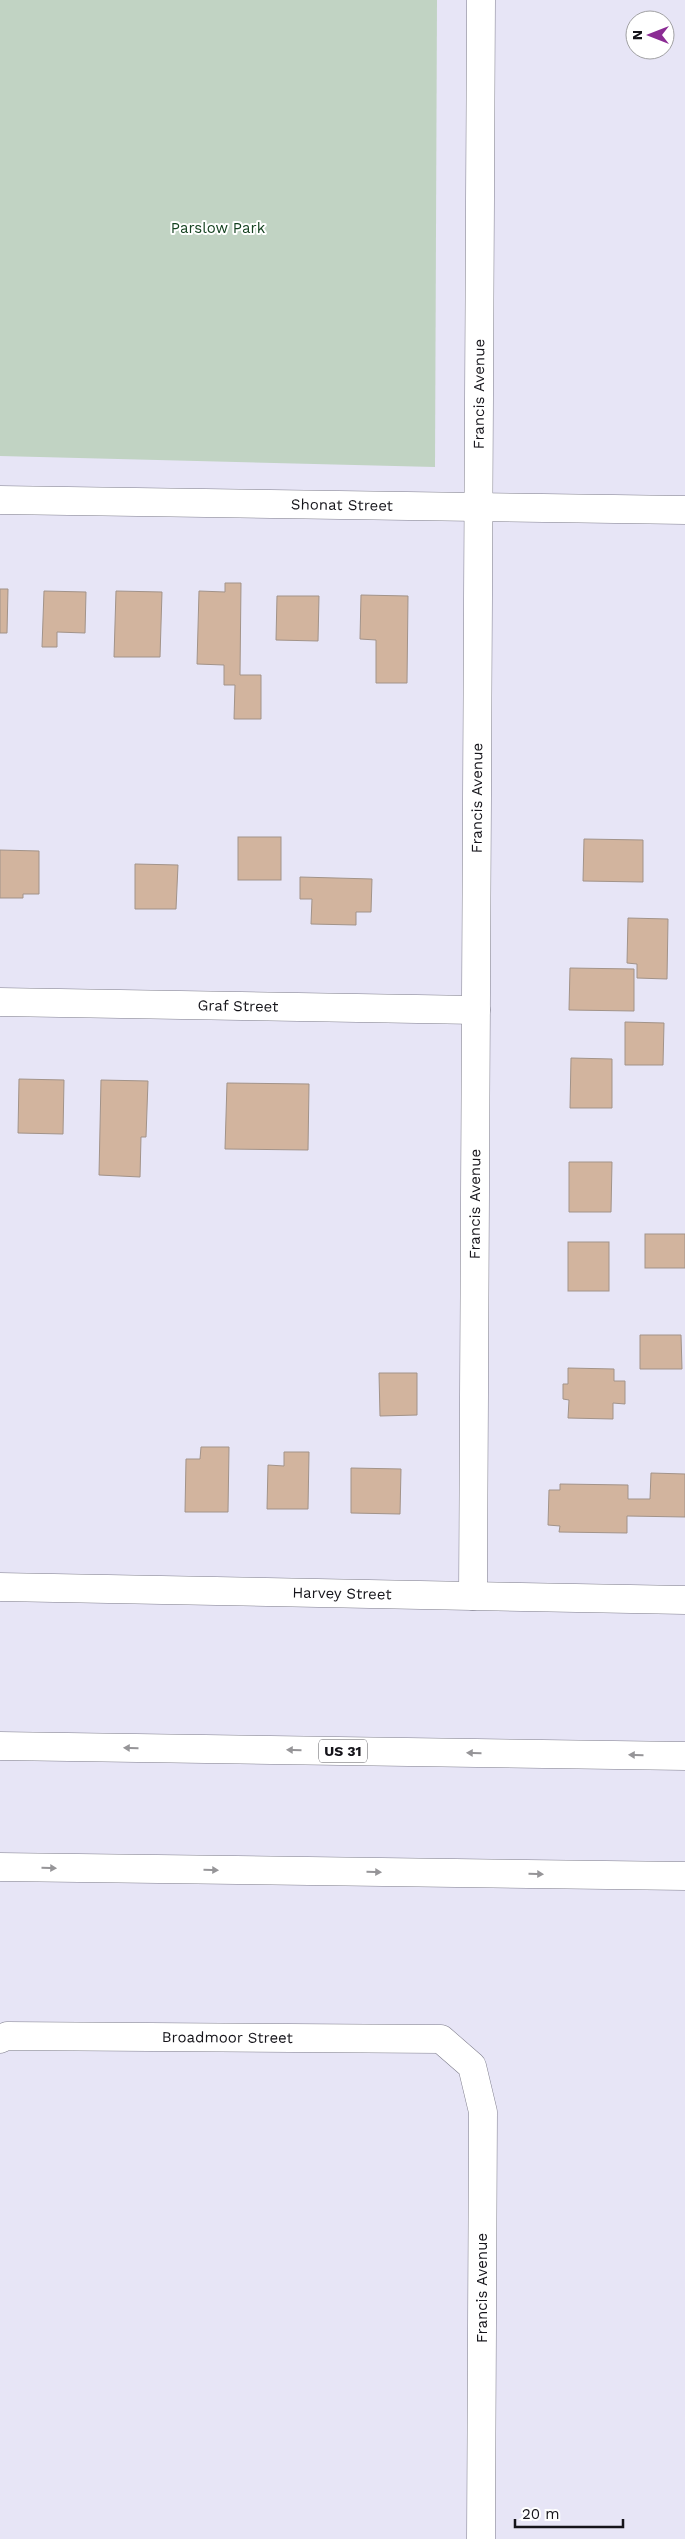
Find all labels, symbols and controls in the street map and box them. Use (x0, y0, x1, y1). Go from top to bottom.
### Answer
north arrow (625, 10, 675, 60)
text: N (629, 30, 645, 40)
park label: Parslow Park (171, 219, 266, 237)
street label: Francis Avenue (470, 339, 488, 449)
street label: Shonat Street (291, 495, 394, 515)
street label: Francis Avenue (468, 743, 486, 853)
street label: Graf Street (197, 996, 279, 1016)
street label: Francis Avenue (466, 1149, 484, 1259)
street label: Harvey Street (292, 1584, 392, 1603)
road number: US 31 (319, 1740, 367, 1762)
one-way arrow (123, 1743, 139, 1751)
one-way arrow (286, 1746, 302, 1754)
one-way arrow (466, 1749, 482, 1757)
one-way arrow (628, 1751, 644, 1759)
one-way arrow (41, 1864, 57, 1872)
one-way arrow (203, 1866, 219, 1874)
one-way arrow (366, 1868, 382, 1876)
one-way arrow (528, 1871, 544, 1879)
street label: Broadmoor Street (162, 2028, 294, 2047)
street label: Francis Avenue (473, 2233, 491, 2343)
scale bar (515, 2496, 622, 2528)
text: 20 m (522, 2505, 560, 2523)

